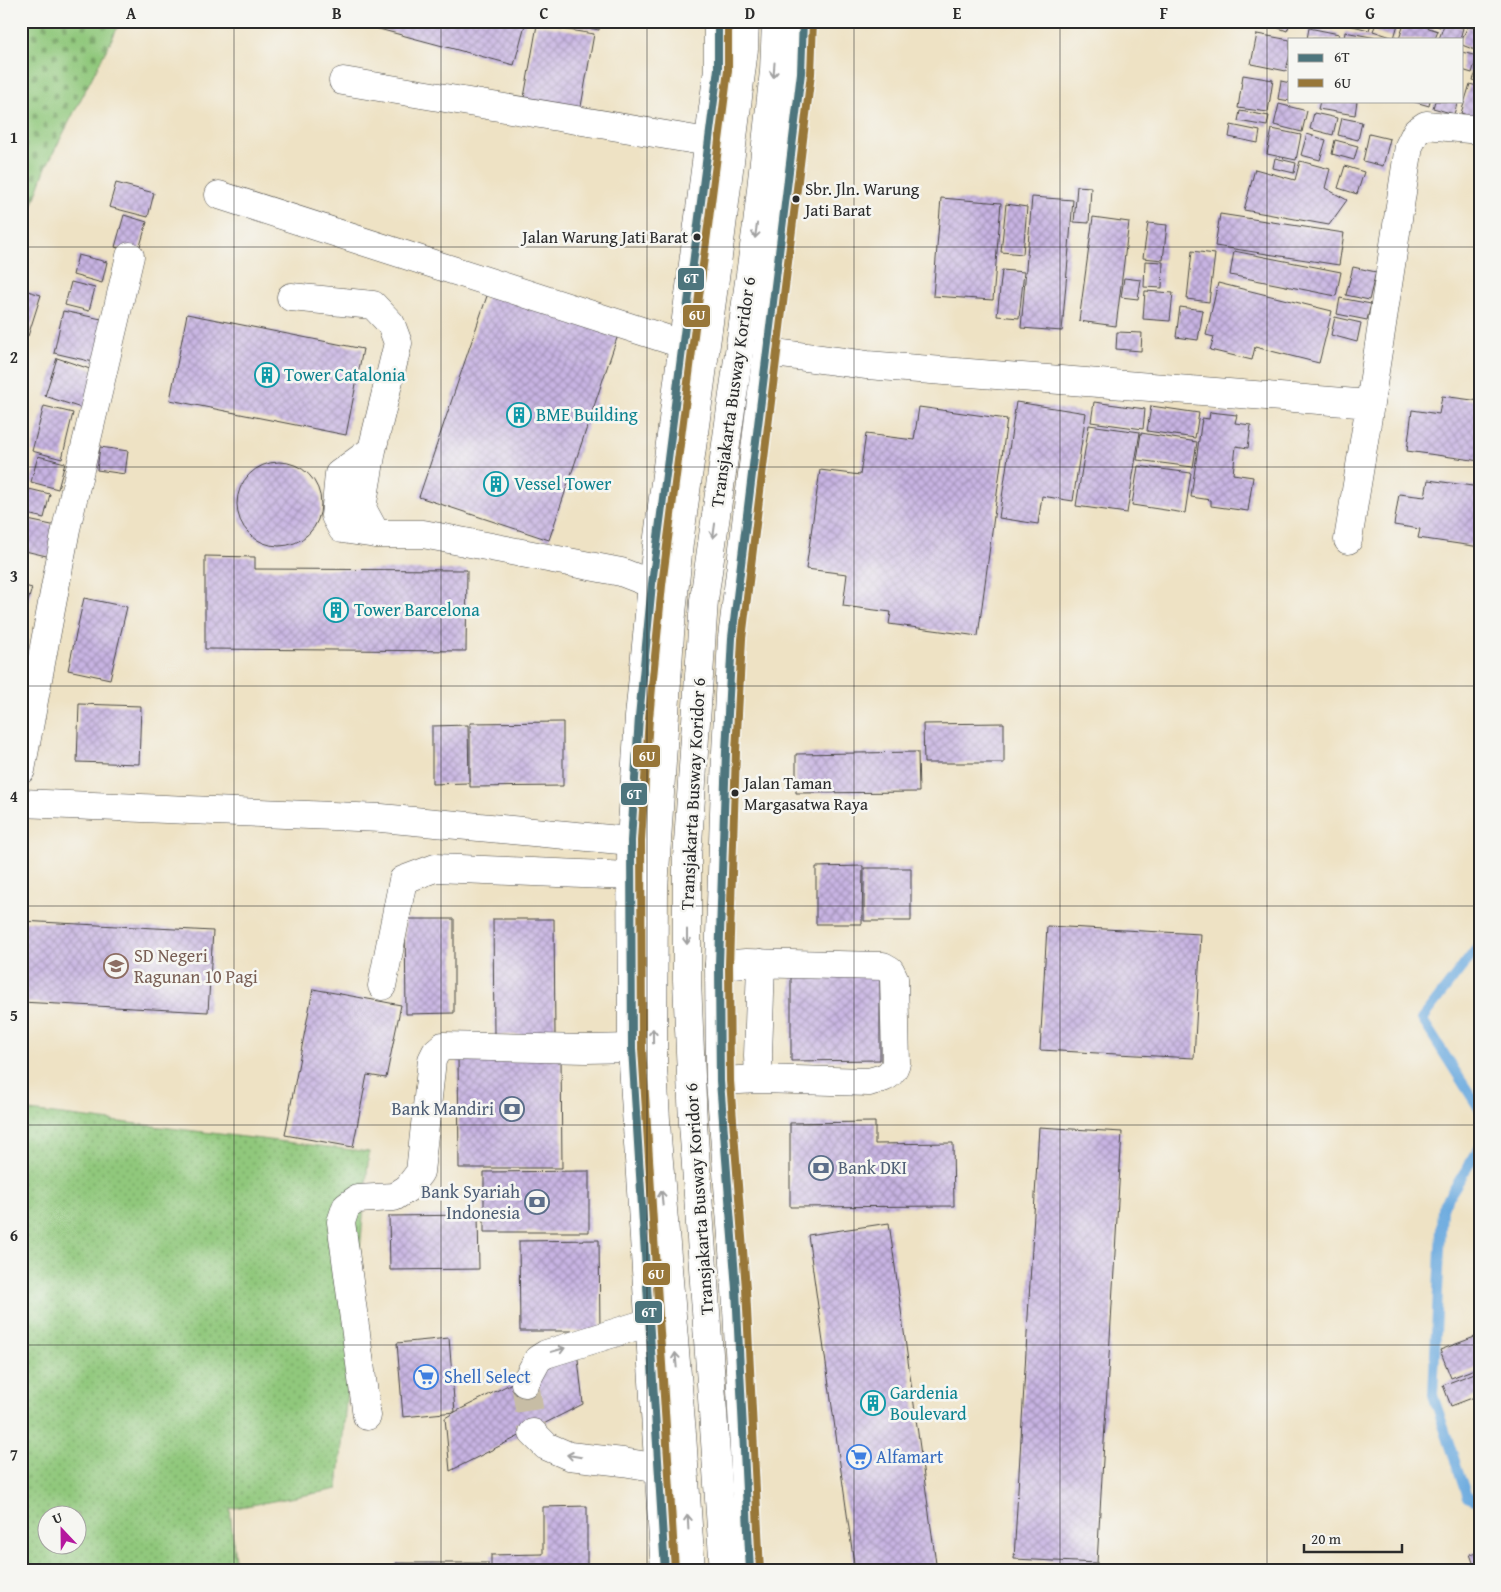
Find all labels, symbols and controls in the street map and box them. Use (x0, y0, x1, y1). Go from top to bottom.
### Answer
text: A (126, 1, 137, 25)
text: B (332, 1, 342, 25)
text: C (539, 1, 549, 25)
text: D (745, 1, 755, 25)
text: E (953, 1, 962, 25)
text: F (1160, 1, 1168, 25)
text: G (1365, 1, 1375, 25)
legend (1288, 38, 1464, 102)
text: 6T (1334, 46, 1350, 67)
one-way arrow (769, 62, 779, 78)
text: 6U (1334, 72, 1351, 93)
text: 1 (10, 125, 18, 149)
place label: Sbr. Jln. Warung Jati Barat (803, 176, 920, 222)
marker: Sbr. Jln. Warung Jati Barat (791, 194, 801, 204)
one-way arrow (751, 223, 761, 239)
place label: Jalan Warung Jati Barat (520, 224, 688, 249)
marker: Jalan Warung Jati Barat (692, 232, 702, 242)
line badge: 6T (677, 267, 705, 291)
text: 6T (683, 268, 699, 288)
street label: Transjakarta Busway Koridor 6 (703, 275, 762, 509)
line badge: 6U (682, 304, 711, 328)
text: 6U (689, 305, 706, 325)
text: 2 (10, 345, 18, 369)
place label: Tower Catalonia (284, 361, 406, 388)
building icon: Tower Catalonia (254, 362, 280, 388)
place label: BME Building (536, 401, 638, 428)
building icon: BME Building (506, 402, 532, 428)
place label: Vessel Tower (514, 470, 612, 497)
building icon: Vessel Tower (483, 471, 509, 497)
one-way arrow (708, 523, 718, 539)
text: 3 (10, 564, 18, 588)
place label: Tower Barcelona (354, 596, 480, 623)
building icon: Tower Barcelona (323, 597, 349, 623)
street label: Transjakarta Busway Koridor 6 (673, 677, 712, 911)
line badge: 6U (632, 744, 661, 768)
text: 6U (639, 746, 656, 766)
place label: Jalan Taman Margasatwa Raya (742, 770, 868, 816)
line badge: 6T (620, 782, 648, 806)
text: 4 (10, 784, 18, 808)
text: 6T (626, 784, 642, 804)
marker: Jalan Taman Margasatwa Raya (730, 788, 740, 798)
one-way arrow (682, 928, 692, 945)
place label: SD Negeri Ragunan 10 Pagi (134, 942, 258, 990)
school or university icon: SD Negeri Ragunan 10 Pagi (103, 953, 129, 979)
text: 5 (10, 1003, 18, 1027)
one-way arrow (648, 1028, 658, 1044)
street label: Transjakarta Busway Koridor 6 (677, 1082, 720, 1316)
place label: Bank Mandiri (392, 1095, 494, 1122)
bank icon: Bank Mandiri (499, 1096, 525, 1122)
place label: Bank DKI (838, 1154, 907, 1181)
bank icon: Bank DKI (808, 1155, 834, 1181)
place label: Bank Syariah Indonesia (421, 1178, 520, 1226)
bank icon: Bank Syariah Indonesia (524, 1189, 550, 1215)
one-way arrow (658, 1190, 667, 1206)
text: 6 (10, 1223, 18, 1247)
line badge: 6U (642, 1262, 671, 1286)
text: 6U (648, 1264, 665, 1284)
line badge: 6T (634, 1300, 663, 1324)
text: 6T (641, 1302, 657, 1322)
one-way arrow (549, 1345, 565, 1355)
one-way arrow (671, 1352, 681, 1368)
place label: Shell Select (444, 1363, 531, 1390)
supermarket icon: Shell Select (413, 1364, 439, 1390)
place label: Gardenia Boulevard (890, 1379, 967, 1427)
building icon: Gardenia Boulevard (860, 1390, 886, 1416)
text: 7 (10, 1442, 18, 1466)
place label: Alfamart (876, 1443, 944, 1470)
supermarket icon: Alfamart (846, 1444, 872, 1470)
one-way arrow (567, 1451, 583, 1461)
north arrow (38, 1504, 88, 1554)
text: U (49, 1507, 66, 1529)
one-way arrow (683, 1514, 692, 1530)
scale bar (1304, 1522, 1401, 1554)
text: 20 m (1311, 1528, 1342, 1549)

